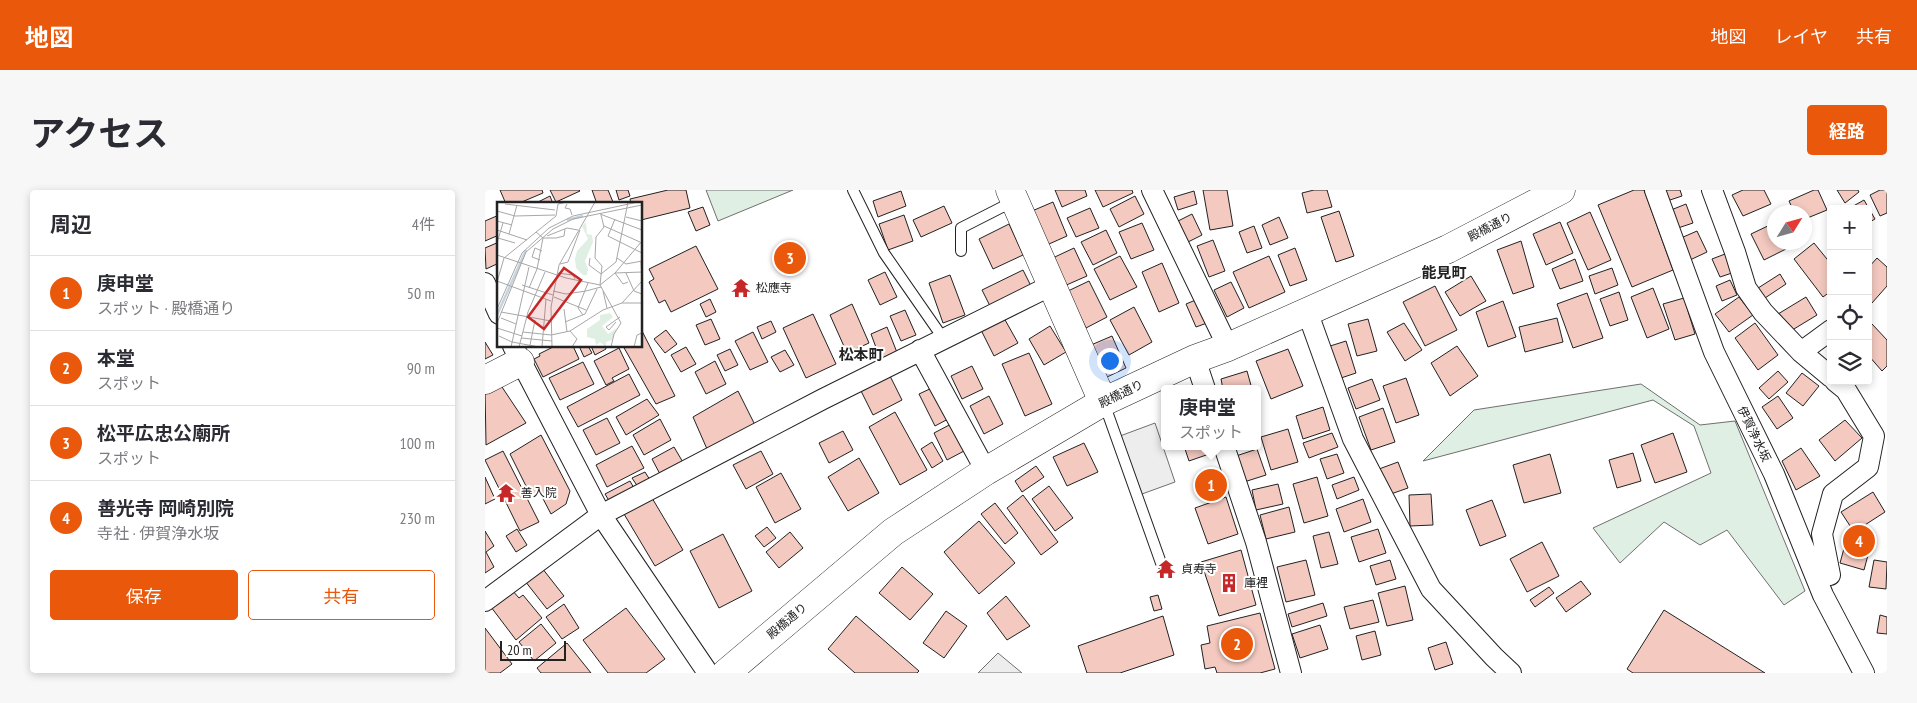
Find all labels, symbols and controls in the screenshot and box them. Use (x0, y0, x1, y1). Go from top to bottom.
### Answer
text: 地図 (25, 22, 73, 53)
text: 地図 (1711, 25, 1747, 48)
text: レイヤ (1775, 25, 1828, 48)
text: 共有 (1856, 25, 1892, 48)
button: 経路 (1807, 105, 1887, 155)
text: アクセス (30, 110, 168, 156)
inset map (497, 202, 643, 348)
north arrow (1767, 205, 1812, 250)
map controls (1827, 205, 1872, 385)
button: + (1827, 205, 1872, 250)
street label: 殿橋通り (1465, 209, 1515, 244)
text: 周辺 (50, 211, 92, 238)
text: 4件 (412, 214, 435, 234)
pin: 3 (774, 239, 806, 277)
button: − (1827, 250, 1872, 295)
district label: 能見町 (1421, 263, 1467, 282)
text: 庚申堂 (97, 271, 154, 295)
temple icon: 松應寺 (730, 277, 752, 299)
place label: 松應寺 (756, 280, 792, 295)
text: 1 (62, 283, 70, 303)
text: 50 m (407, 283, 435, 303)
button: locate (1827, 295, 1872, 340)
text: スポット · 殿橋通り (97, 298, 235, 318)
button: layers (1827, 340, 1872, 385)
district label: 松本町 (838, 345, 884, 364)
text: 本堂 (97, 346, 135, 370)
your location (1097, 348, 1123, 374)
text: 2 (62, 358, 70, 378)
text: 90 m (407, 358, 435, 378)
text: スポット (97, 373, 161, 393)
street label: 殿橋通り (1096, 376, 1146, 411)
popup (1161, 385, 1261, 450)
text: 庚申堂 (1179, 395, 1236, 419)
street label: 伊賀浄水坂 (1735, 404, 1774, 464)
text: 松平広忠公廟所 (97, 421, 230, 445)
text: スポット (1179, 422, 1243, 442)
text: 3 (62, 433, 70, 453)
text: 100 m (400, 433, 435, 453)
text: スポット (97, 448, 161, 468)
pin: 1 (1195, 466, 1227, 504)
temple icon: 善入院 (495, 482, 517, 504)
place label: 善入院 (521, 485, 557, 500)
text: 善光寺 岡崎別院 (97, 496, 234, 520)
text: 4 (62, 508, 70, 528)
text: 230 m (400, 508, 435, 528)
pin: 4 (1843, 522, 1875, 560)
text: 寺社 · 伊賀浄水坂 (97, 523, 219, 543)
temple icon: 貞寿寺 (1155, 558, 1177, 580)
place label: 貞寿寺 (1181, 561, 1217, 576)
button: 保存 (50, 570, 238, 620)
button: 共有 (248, 570, 435, 620)
building icon: 庫裡 (1218, 572, 1240, 594)
place label: 庫裡 (1244, 575, 1268, 590)
street label: 殿橋通り (763, 599, 810, 642)
pin: 2 (1221, 625, 1253, 663)
scale bar (500, 638, 566, 661)
text: 20 m (507, 641, 532, 659)

